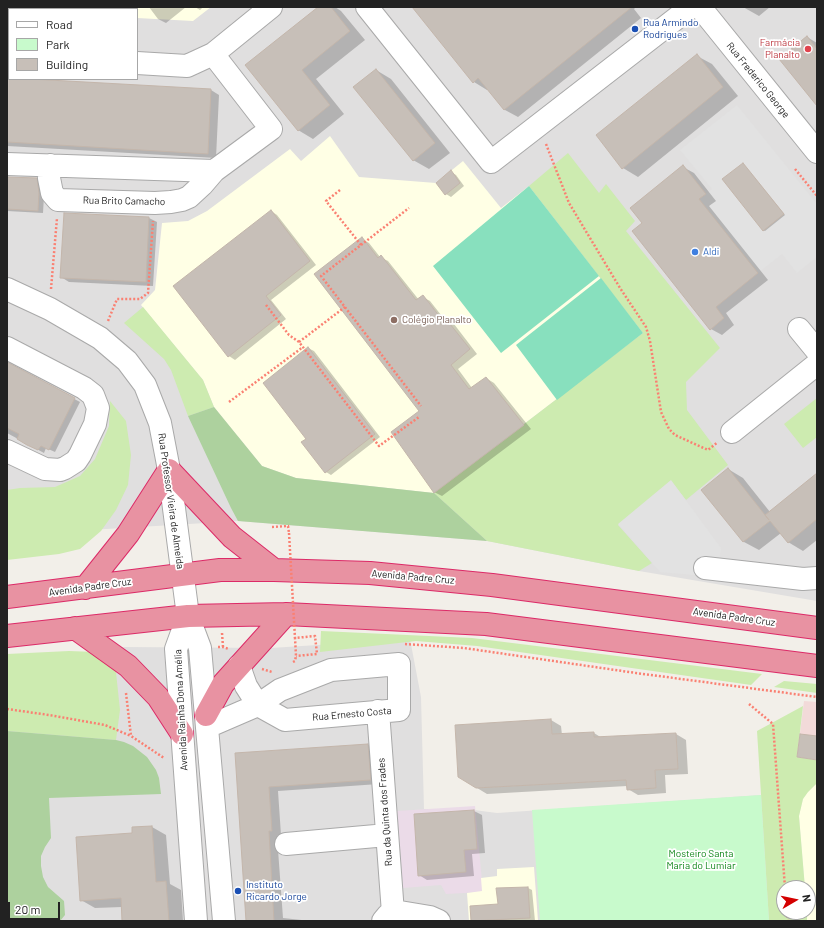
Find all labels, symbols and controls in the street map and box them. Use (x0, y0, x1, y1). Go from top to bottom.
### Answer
legend (8, 8, 138, 80)
text: Road (46, 17, 73, 31)
place label: Rua Armindo Rodrigues (643, 17, 698, 40)
marker: Rua Armindo Rodrigues (630, 24, 640, 34)
text: Park (46, 37, 70, 51)
place label: Farmácia Planalto (760, 37, 800, 60)
street label: Rua Frederico George (724, 40, 792, 120)
marker: Farmácia Planalto (803, 44, 813, 54)
text: Building (46, 57, 88, 71)
street label: Rua Brito Camacho (83, 194, 165, 208)
place label: Aldi (703, 246, 719, 258)
marker: Aldi (690, 247, 700, 257)
place label: Colégio Planalto (402, 314, 472, 326)
marker: Colégio Planalto (389, 315, 399, 325)
street label: Rua Professor Vieira de Almeida (156, 432, 186, 570)
street label: Avenida Padre Cruz (371, 567, 455, 587)
street label: Avenida Padre Cruz (48, 575, 132, 599)
street label: Avenida Padre Cruz (692, 605, 776, 629)
street label: Avenida Rainha Dona Amélia (172, 649, 190, 771)
street label: Rua Ernesto Costa (312, 705, 392, 723)
street label: Rua da Quinta dos Frades (375, 757, 395, 867)
park label: Mosteiro Santa Maria do Lumiar (666, 848, 736, 872)
place label: Instituto Ricardo Jorge (246, 879, 307, 902)
north arrow (776, 880, 816, 920)
marker: Instituto Ricardo Jorge (233, 886, 243, 896)
scale bar (10, 894, 62, 920)
text: N (800, 894, 814, 903)
text: 20 m (15, 902, 41, 916)

